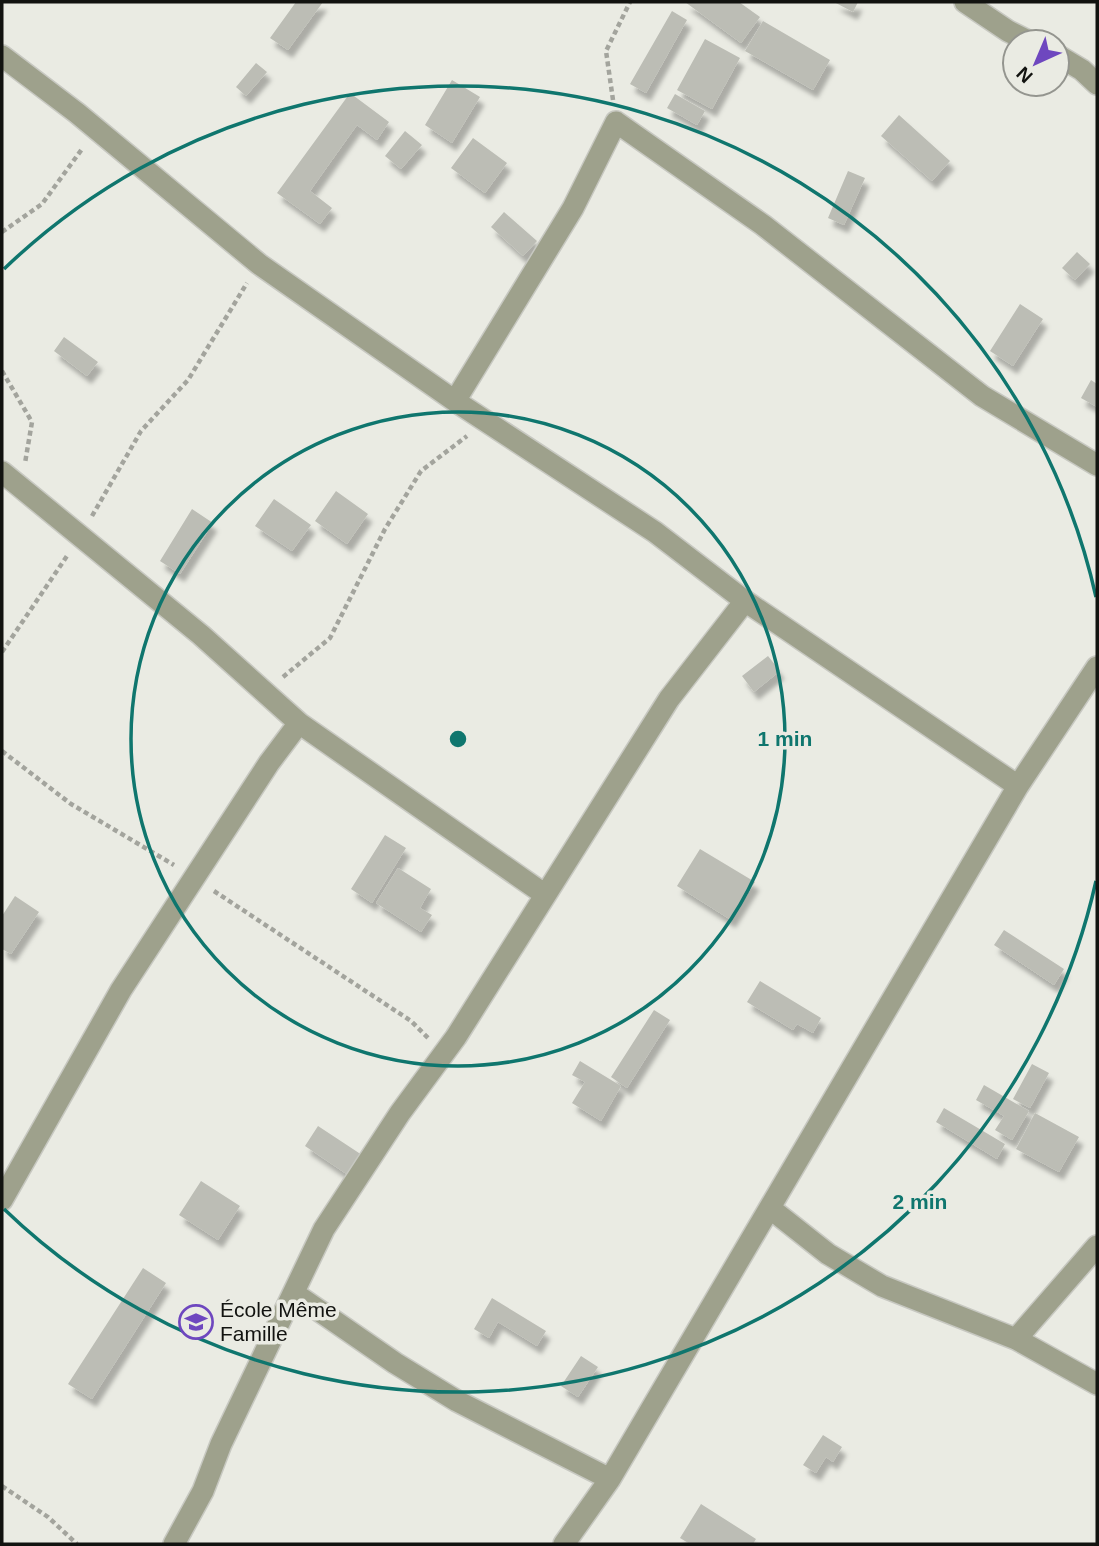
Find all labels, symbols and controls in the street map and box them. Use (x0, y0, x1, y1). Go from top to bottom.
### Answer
north arrow (1001, 28, 1071, 98)
text: N (1012, 63, 1037, 87)
centre of rings (446, 727, 470, 751)
text: 1 min (758, 727, 812, 750)
text: 2 min (893, 1190, 947, 1213)
place label: École Même Famille (220, 1298, 337, 1345)
school or university icon: École Même Famille (177, 1303, 215, 1341)

